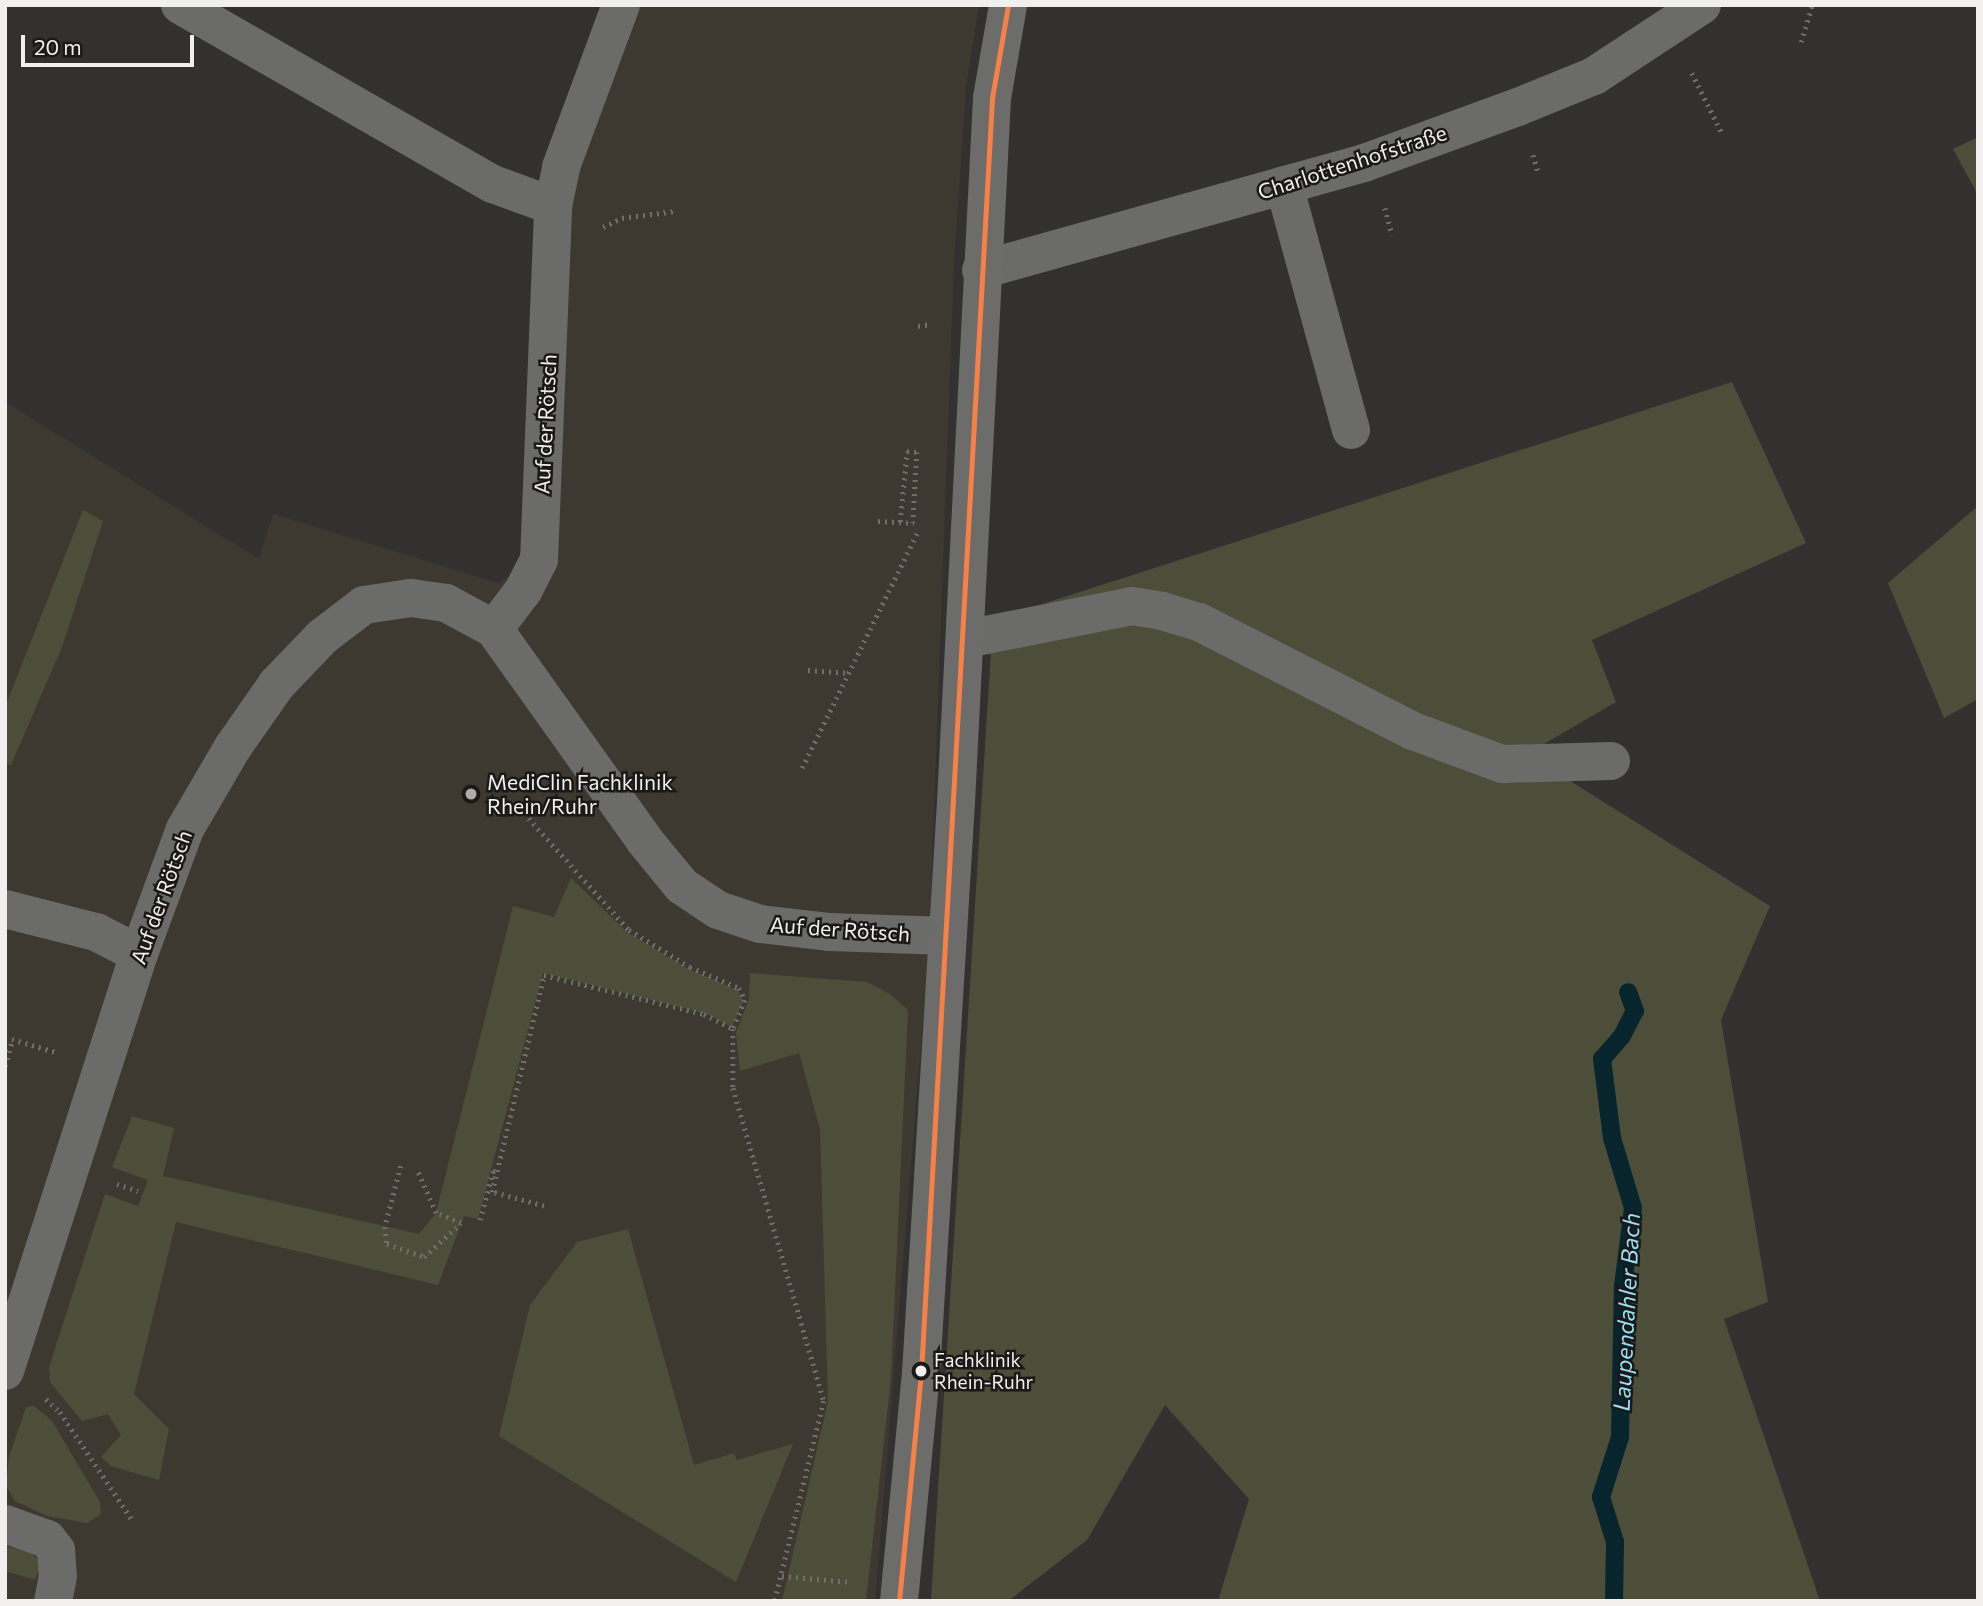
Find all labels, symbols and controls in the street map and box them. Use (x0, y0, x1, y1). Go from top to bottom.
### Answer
scale bar (24, 21, 198, 65)
text: 20 m (34, 34, 82, 59)
street label: Charlottenhofstraße (1254, 120, 1450, 204)
street label: Auf der Rötsch (529, 353, 561, 495)
place label: MediClin Fachklinik Rhein/Ruhr (487, 769, 673, 819)
marker: MediClin Fachklinik Rhein/Ruhr (461, 784, 481, 804)
street label: Auf der Rötsch (125, 827, 197, 967)
street label: Auf der Rötsch (769, 912, 911, 946)
water label: Laupendahler Bach (1607, 1212, 1645, 1412)
place label: Fachklinik Rhein-Ruhr (934, 1349, 1033, 1393)
marker: Fachklinik Rhein-Ruhr (914, 1364, 928, 1378)

